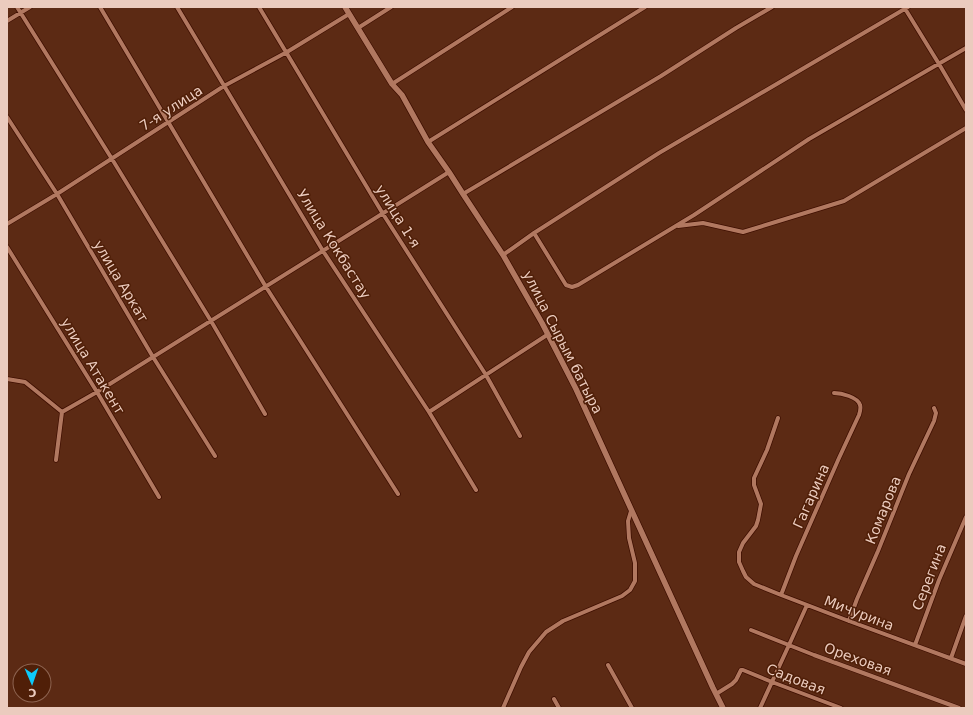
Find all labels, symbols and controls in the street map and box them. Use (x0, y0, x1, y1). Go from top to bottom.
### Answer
street label: 7-я улица (137, 82, 205, 134)
street label: улица 1-я (372, 182, 424, 250)
street label: Улица Кокбастау (294, 186, 374, 302)
street label: улица Аркат (90, 237, 152, 325)
street label: улица Сырым батыра (520, 268, 606, 416)
street label: улица Атакент (58, 315, 128, 417)
street label: Гагарина (790, 461, 832, 531)
street label: Комарова (862, 474, 904, 546)
street label: Серегина (909, 541, 949, 613)
street label: Мичурина (822, 592, 896, 634)
street label: Ореховая (822, 639, 894, 679)
street label: Садовая (764, 660, 828, 698)
north arrow (12, 663, 52, 703)
text: С (28, 686, 37, 699)

